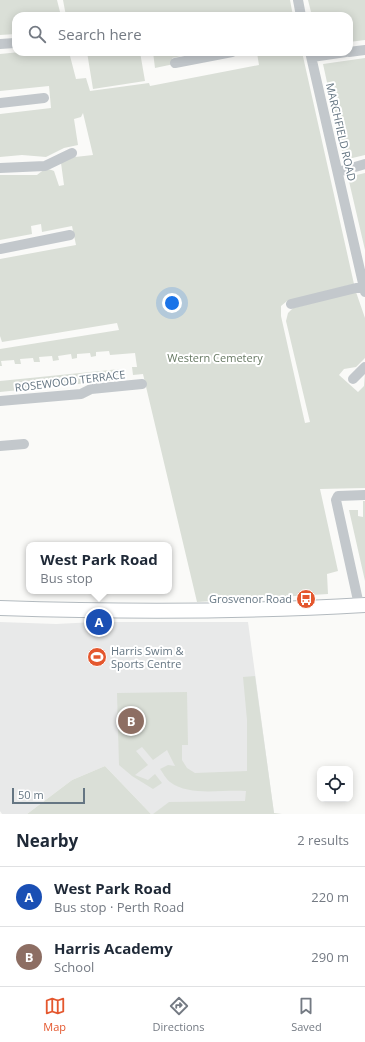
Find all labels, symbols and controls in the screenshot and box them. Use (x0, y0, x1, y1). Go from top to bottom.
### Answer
search box (12, 12, 353, 56)
icon: search (26, 23, 48, 45)
text: Search here (58, 24, 142, 44)
street label: MARCHFIELD ROAD (323, 81, 360, 183)
your location (162, 293, 182, 313)
park label: Western Cemetery (167, 350, 263, 365)
street label: ROSEWOOD TERRACE (14, 366, 126, 395)
popup (26, 542, 172, 594)
text: West Park Road (40, 549, 158, 569)
text: Bus stop (40, 569, 93, 587)
bus stop icon: Grosvenor Road (295, 588, 317, 610)
place label: Grosvenor Road (209, 591, 292, 606)
pin: A (86, 607, 112, 637)
place label: Harris Swim & Sports Centre (111, 643, 183, 671)
sports icon: Harris Swim & Sports Centre (86, 646, 108, 668)
pin: B (118, 706, 144, 736)
map controls (317, 766, 353, 802)
button: locate (317, 766, 353, 802)
scale bar (12, 786, 85, 805)
text: 50 m (18, 787, 44, 802)
text: Nearby (16, 829, 78, 852)
text: 2 results (297, 831, 349, 849)
text: West Park Road (54, 878, 171, 898)
text: A (25, 888, 33, 906)
text: 220 m (311, 888, 349, 906)
text: Bus stop · Perth Road (54, 898, 184, 916)
text: Harris Academy (54, 938, 173, 958)
text: B (25, 948, 33, 966)
text: 290 m (311, 948, 349, 966)
text: School (54, 958, 94, 976)
tab: Map (43, 995, 66, 1034)
tab: Directions (153, 995, 205, 1034)
tab: Saved (291, 995, 322, 1034)

